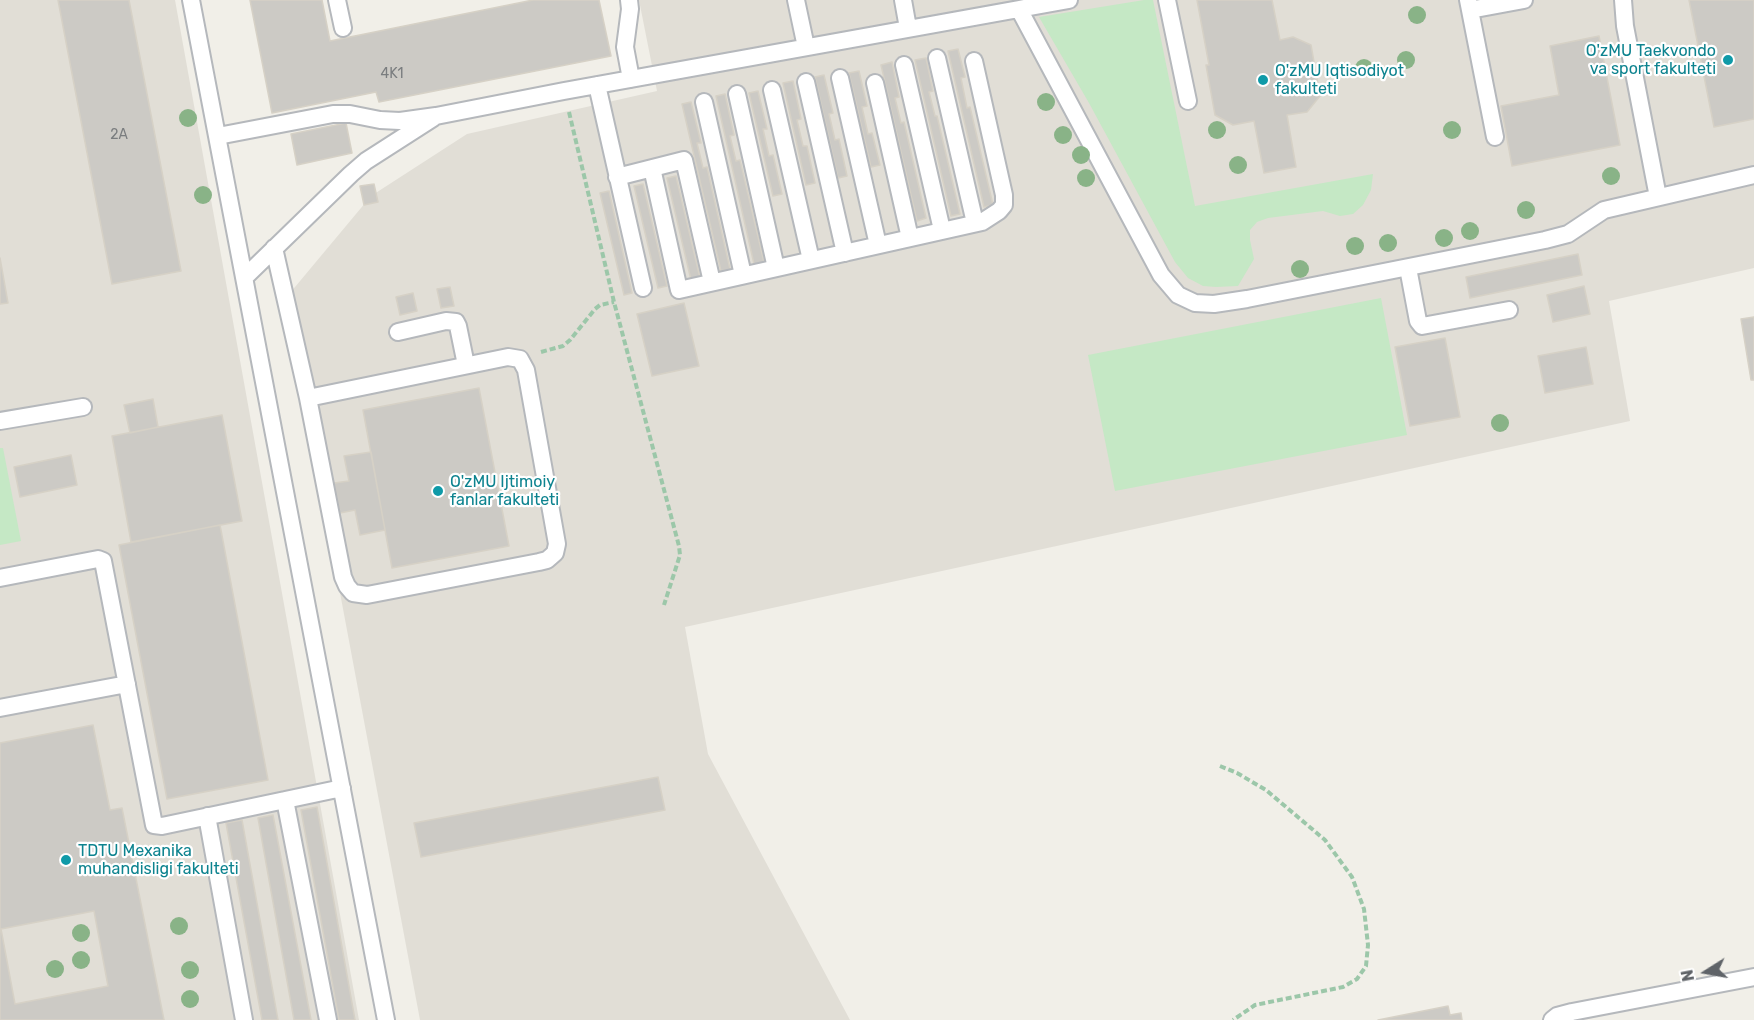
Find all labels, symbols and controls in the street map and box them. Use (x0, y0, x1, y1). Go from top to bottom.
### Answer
place label: O'zMU Taekvondo va sport fakulteti (1586, 41, 1716, 79)
marker: O'zMU Taekvondo va sport fakulteti (1721, 53, 1735, 67)
place label: O'zMU Iqtisodiyot fakulteti (1275, 61, 1404, 99)
house number: 4K1 (381, 66, 403, 82)
marker: O'zMU Iqtisodiyot fakulteti (1256, 73, 1270, 87)
house number: 2A (110, 127, 128, 143)
place label: O'zMU Ijtimoiy fanlar fakulteti (450, 472, 559, 510)
marker: O'zMU Ijtimoiy fanlar fakulteti (431, 484, 445, 498)
place label: TDTU Mexanika muhandisligi fakulteti (78, 841, 239, 879)
marker: TDTU Mexanika muhandisligi fakulteti (59, 853, 73, 867)
north arrow (1676, 942, 1736, 1002)
text: N (1677, 968, 1698, 983)

